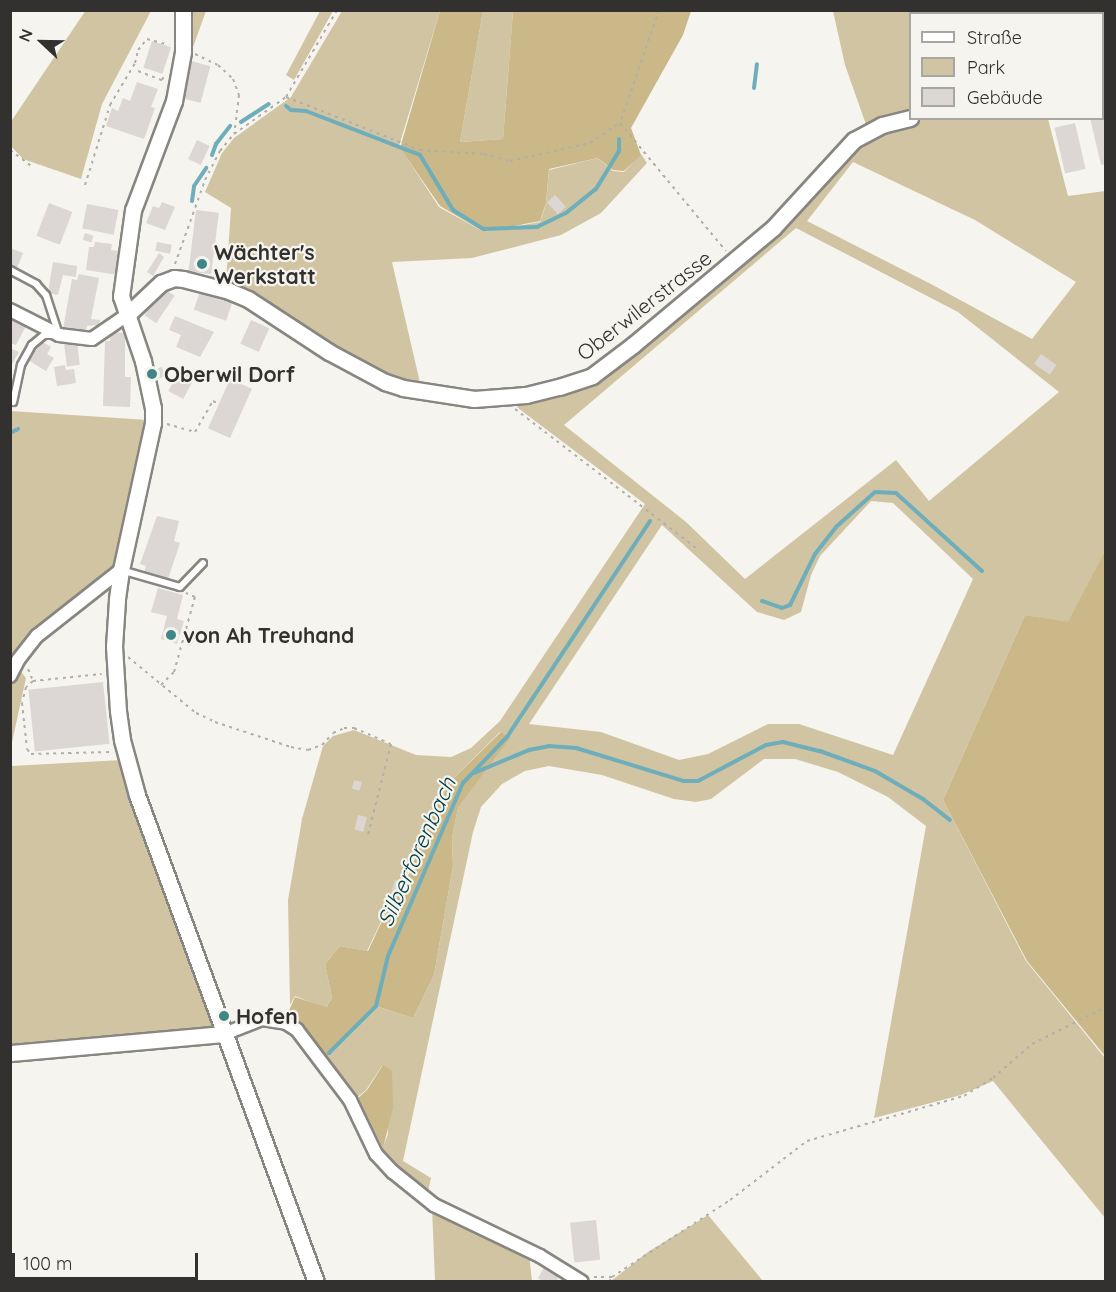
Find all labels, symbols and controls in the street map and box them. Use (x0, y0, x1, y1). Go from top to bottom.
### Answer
north arrow (12, 12, 72, 72)
legend (909, 12, 1104, 120)
text: N (14, 26, 37, 44)
text: Straße (967, 26, 1022, 49)
text: Park (967, 56, 1005, 79)
text: Gebäude (967, 86, 1043, 109)
place label: Wächter's Werkstatt (214, 239, 316, 289)
street label: Oberwilerstrasse (572, 245, 716, 365)
marker: Wächter's Werkstatt (195, 257, 209, 271)
place label: Oberwil Dorf (164, 361, 295, 387)
marker: Oberwil Dorf (145, 367, 159, 381)
place label: von Ah Treuhand (183, 622, 354, 648)
marker: von Ah Treuhand (164, 628, 178, 642)
water label: Silberforenbach (372, 773, 462, 931)
place label: Hofen (236, 1003, 298, 1029)
marker: Hofen (217, 1009, 231, 1023)
scale bar (15, 1241, 201, 1279)
text: 100 m (23, 1252, 72, 1275)

